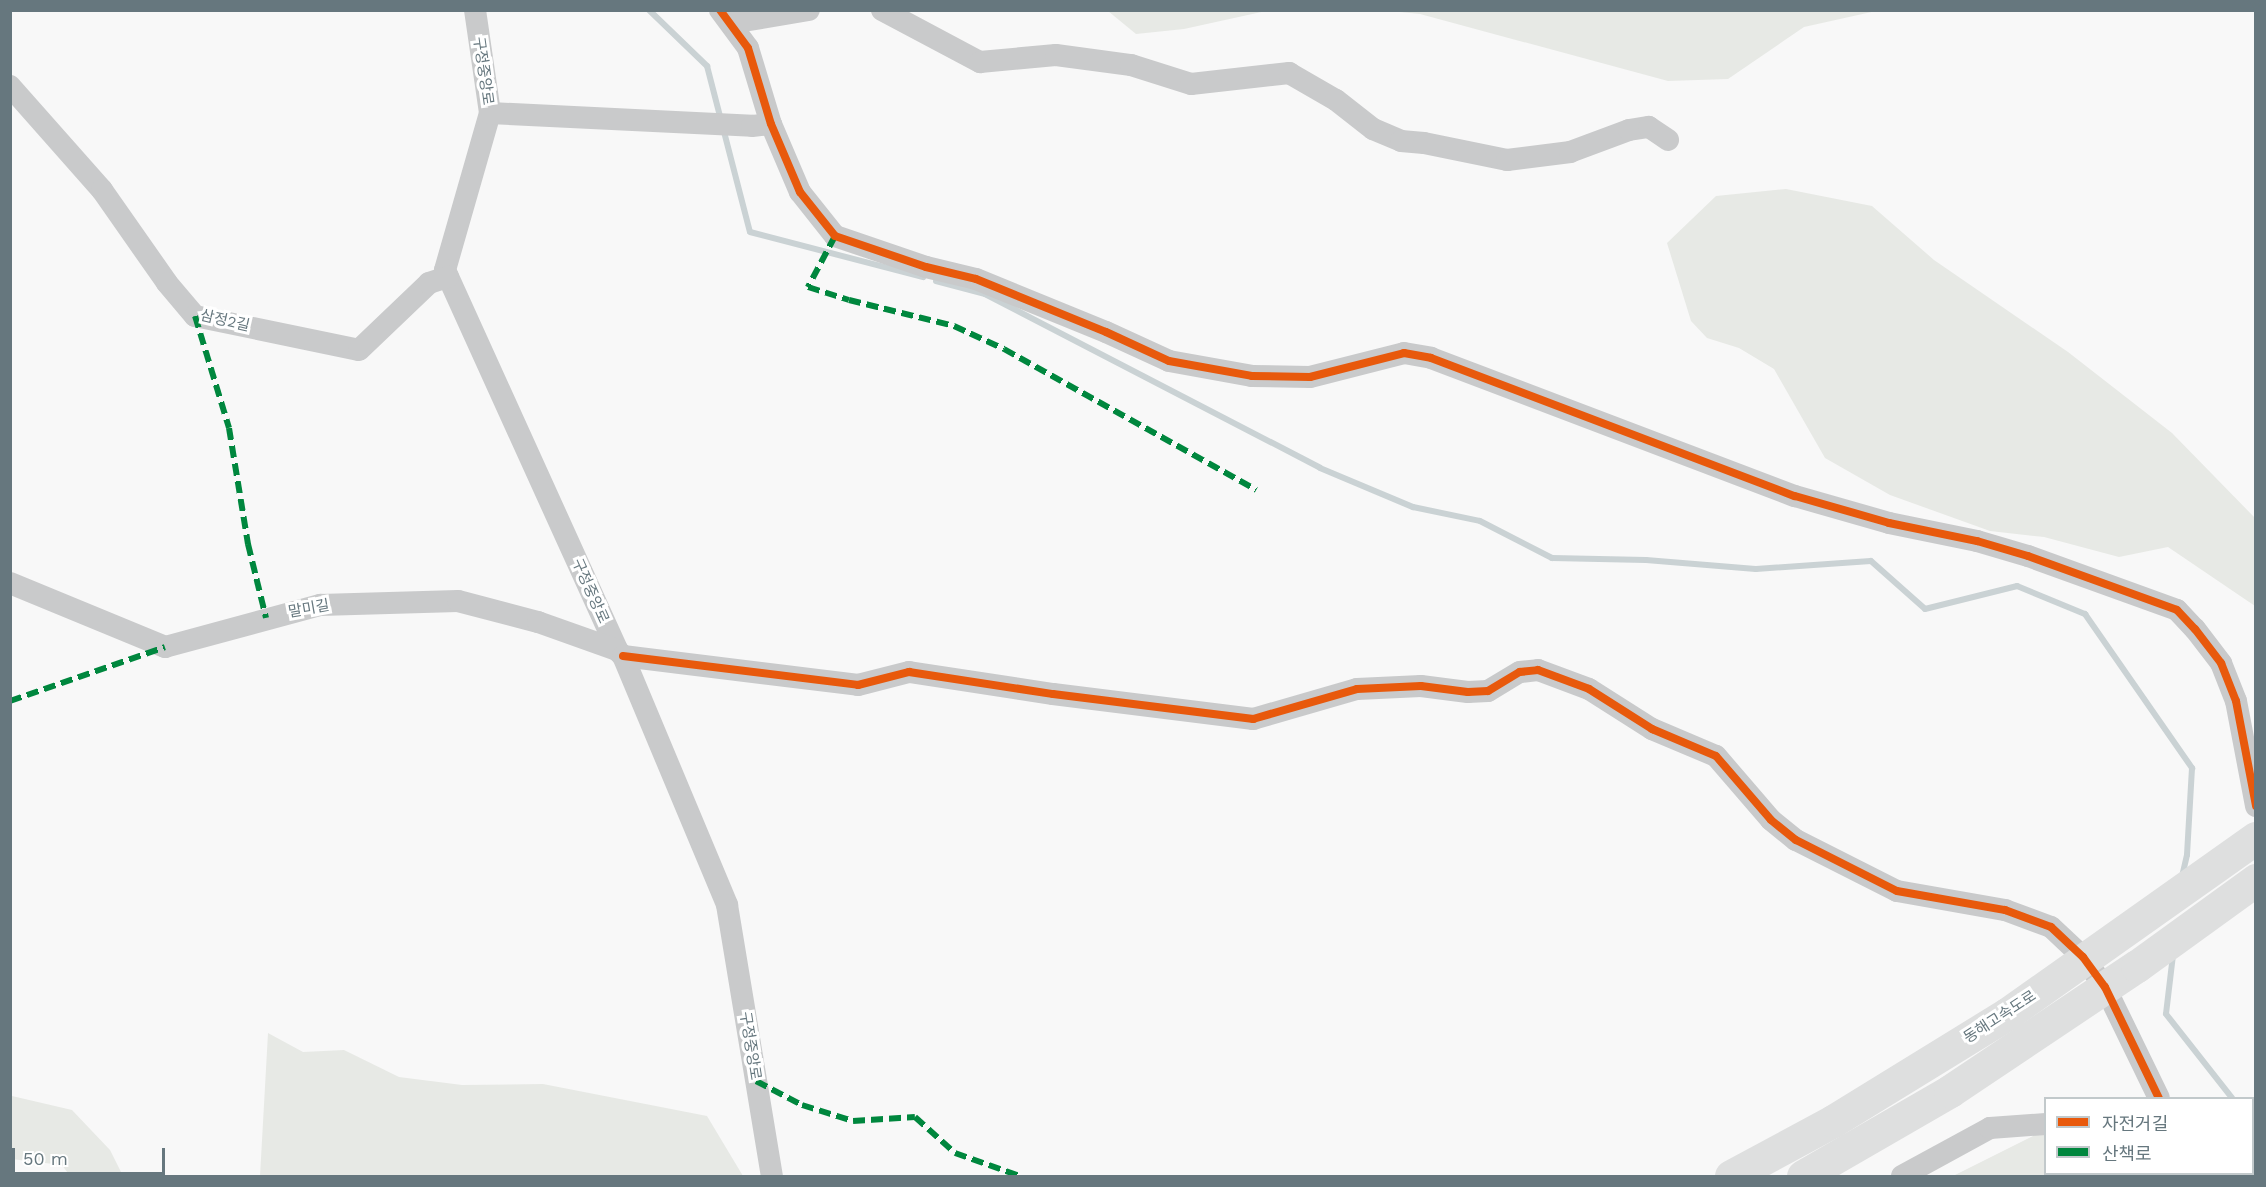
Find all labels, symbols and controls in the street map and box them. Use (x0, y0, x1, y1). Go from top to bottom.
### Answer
street label: 구정중앙로 (469, 36, 497, 106)
street label: 삼정2길 (199, 307, 251, 335)
street label: 구정중앙로 (568, 556, 612, 626)
street label: 말미길 (287, 597, 331, 621)
street label: 동해고속도로 (1960, 987, 2040, 1047)
street label: 구정중앙로 (736, 1011, 764, 1081)
legend (2044, 1097, 2254, 1175)
text: 자전거길 (2102, 1113, 2168, 1134)
scale bar (15, 1136, 168, 1174)
text: 산책로 (2102, 1143, 2152, 1164)
text: 50 m (23, 1148, 68, 1169)

